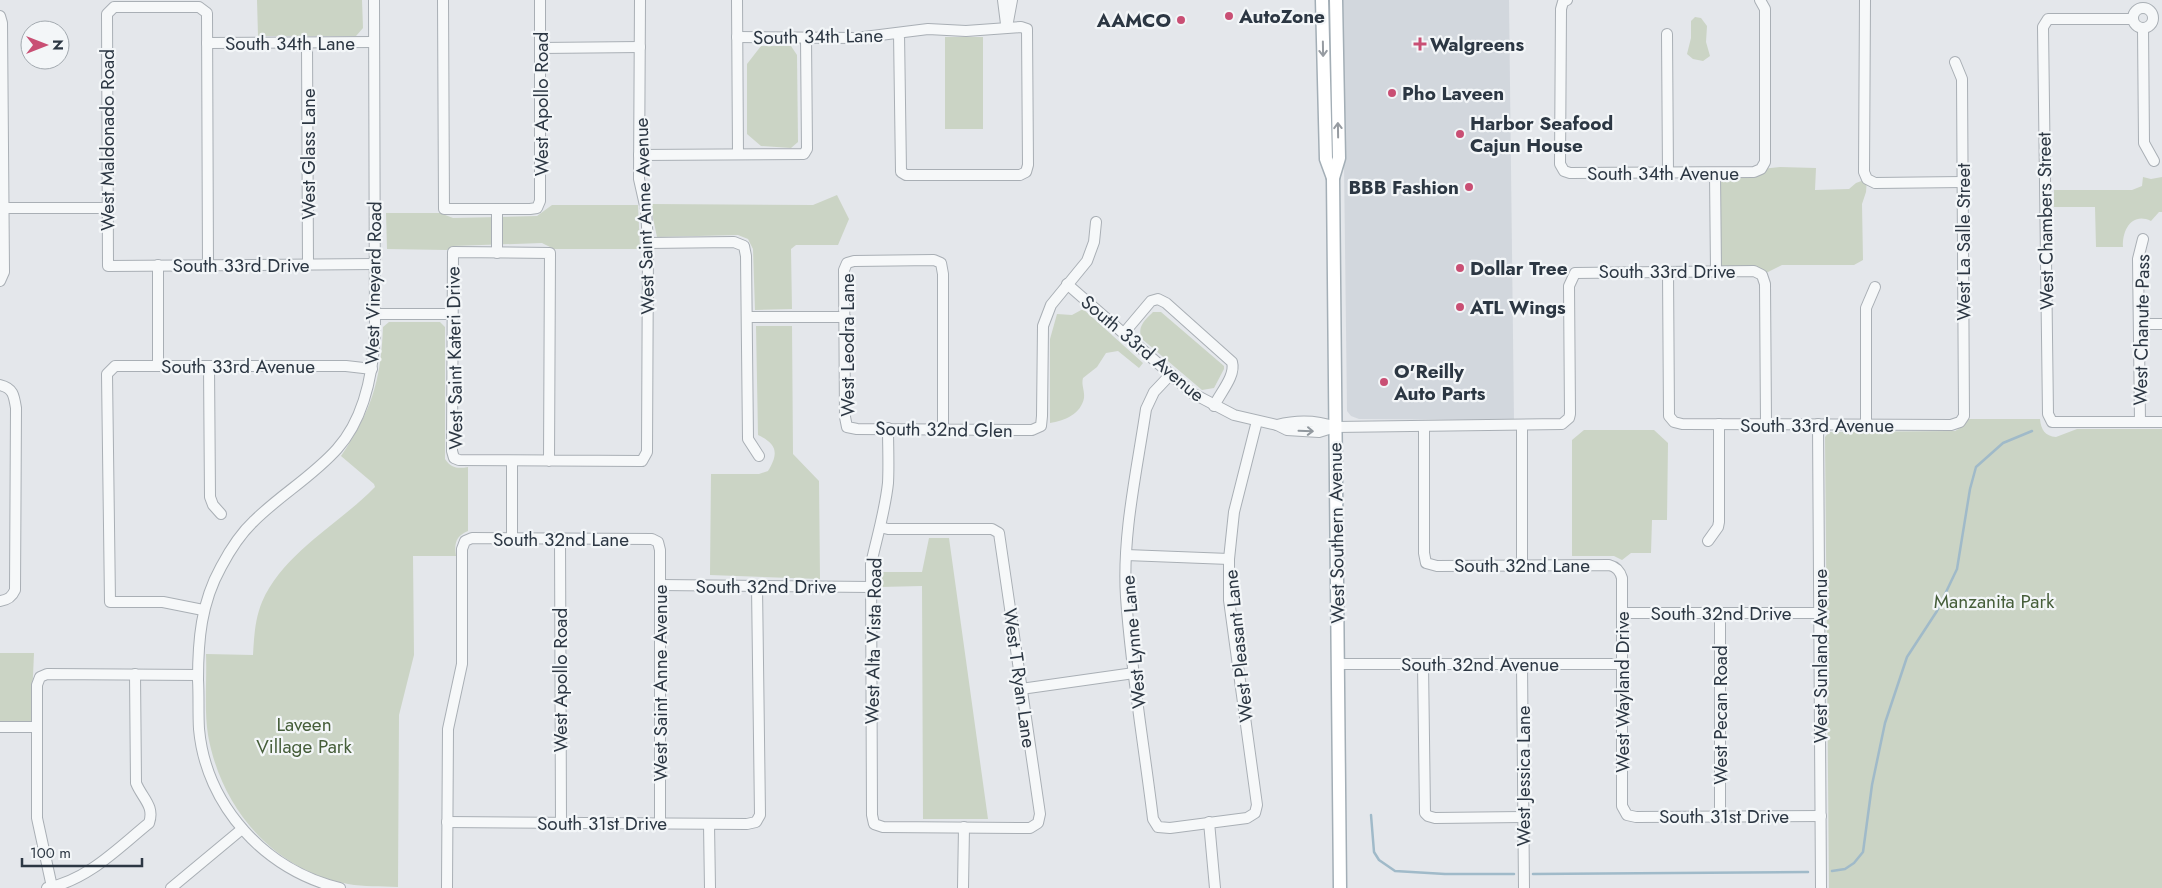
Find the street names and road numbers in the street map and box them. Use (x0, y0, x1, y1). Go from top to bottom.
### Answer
street label: South 34th Lane (753, 22, 884, 51)
street label: South 34th Lane (225, 30, 355, 57)
street label: West Apollo Road (528, 32, 555, 176)
street label: West Maldonado Road (94, 49, 121, 231)
street label: West Glass Lane (295, 88, 322, 220)
street label: West Saint Anne Avenue (628, 117, 661, 315)
street label: West Chambers Street (2030, 131, 2061, 310)
street label: South 34th Avenue (1587, 160, 1739, 187)
street label: West La Salle Street (1950, 163, 1977, 321)
street label: West Vineyard Road (359, 201, 388, 365)
street label: South 33rd Drive (172, 252, 310, 279)
street label: West Chanute Pass (2127, 254, 2156, 406)
street label: South 33rd Drive (1598, 258, 1736, 285)
street label: West Saint Kateri Drive (439, 266, 470, 450)
street label: West Leodra Lane (834, 273, 861, 417)
street label: South 33rd Avenue (1075, 289, 1210, 408)
street label: South 33rd Avenue (161, 353, 315, 380)
street label: South 33rd Avenue (1740, 412, 1894, 439)
street label: South 32nd Glen (875, 415, 1013, 444)
street label: West Southern Avenue (1321, 442, 1352, 624)
street label: South 32nd Lane (493, 526, 629, 553)
street label: South 32nd Lane (1454, 552, 1590, 579)
street label: West Alta Vista Road (859, 557, 888, 725)
street label: West Pleasant Lane (1217, 568, 1260, 724)
street label: West Sunland Avenue (1807, 569, 1834, 743)
street label: South 32nd Drive (696, 573, 837, 600)
street label: West Lynne Lane (1114, 574, 1153, 710)
street label: West Saint Anne Avenue (647, 584, 674, 781)
street label: South 32nd Drive (1651, 600, 1792, 627)
street label: West T Ryan Lane (996, 606, 1043, 750)
street label: West Apollo Road (547, 608, 574, 752)
street label: West Wayland Drive (1609, 611, 1636, 773)
street label: West Pecan Road (1707, 645, 1734, 785)
street label: South 32nd Avenue (1401, 651, 1559, 678)
street label: West Jessica Lane (1510, 705, 1537, 846)
street label: South 31st Drive (1659, 803, 1789, 830)
street label: South 31st Drive (537, 810, 667, 837)

